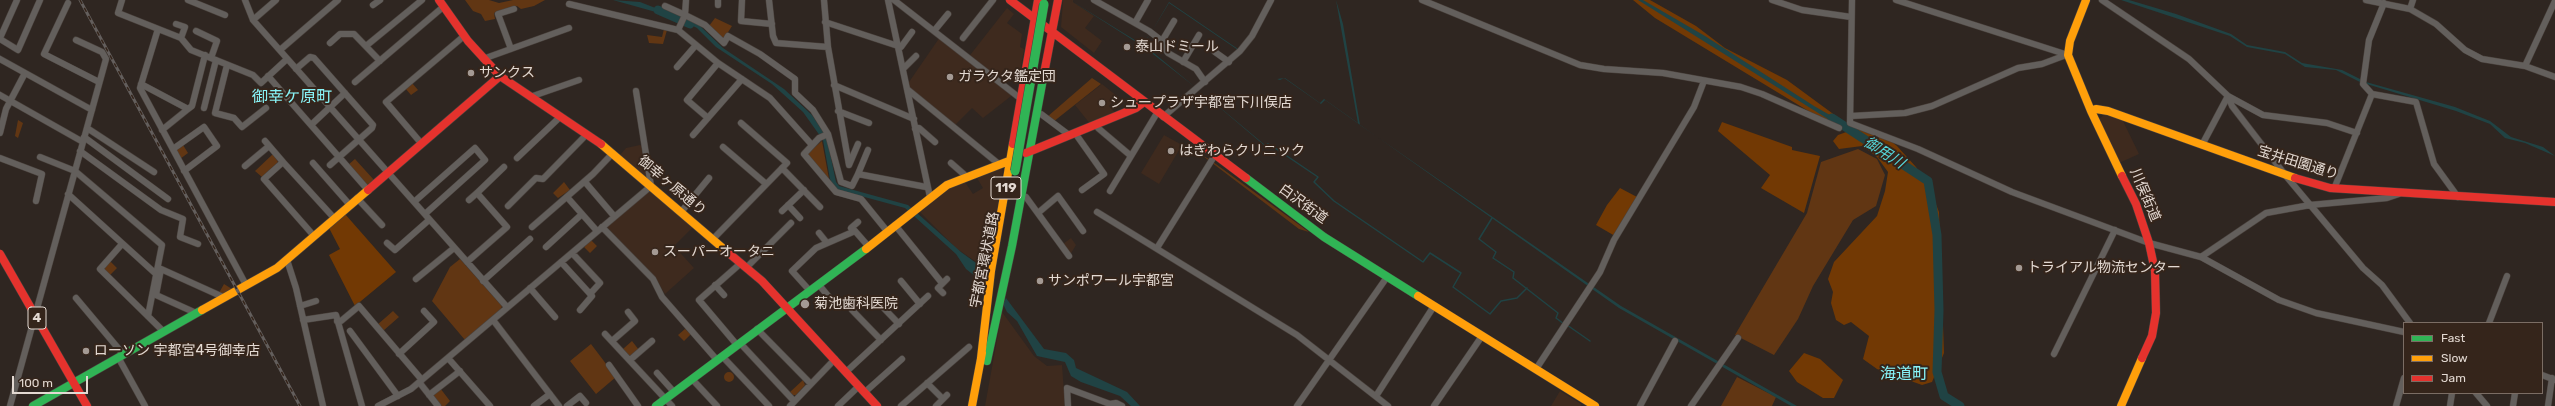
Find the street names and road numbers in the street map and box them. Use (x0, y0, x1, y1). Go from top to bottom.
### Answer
street label: 宝井田園通り (2255, 143, 2341, 183)
street label: 御幸ヶ原通り (634, 153, 710, 219)
street label: 川俣街道 (2126, 166, 2164, 224)
road number: 119 (991, 177, 1021, 199)
street label: 白沢街道 (1275, 181, 1331, 227)
street label: 宇都宮環状道路 (967, 210, 1003, 310)
road number: 4 (28, 307, 46, 329)

